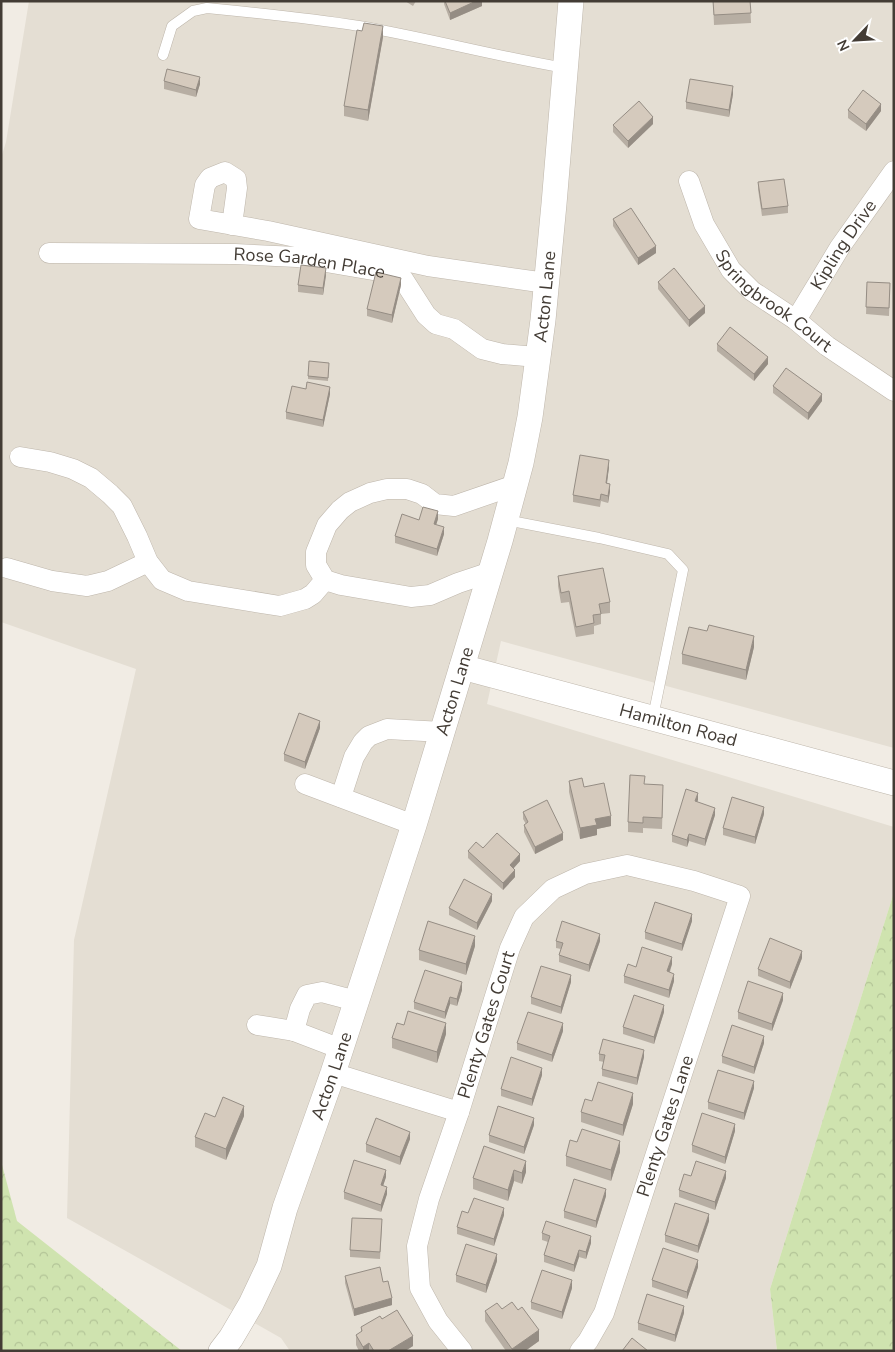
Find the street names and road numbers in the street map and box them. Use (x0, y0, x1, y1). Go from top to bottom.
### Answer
street label: Kipling Drive (805, 195, 882, 294)
street label: Rose Garden Place (233, 242, 387, 284)
street label: Springbrook Court (709, 245, 837, 358)
street label: Acton Lane (528, 250, 561, 344)
street label: Acton Lane (430, 644, 479, 739)
street label: Hamilton Road (617, 698, 740, 752)
street label: Plenty Gates Court (452, 947, 521, 1102)
street label: Acton Lane (305, 1029, 358, 1123)
street label: Plenty Gates Lane (631, 1052, 699, 1200)

